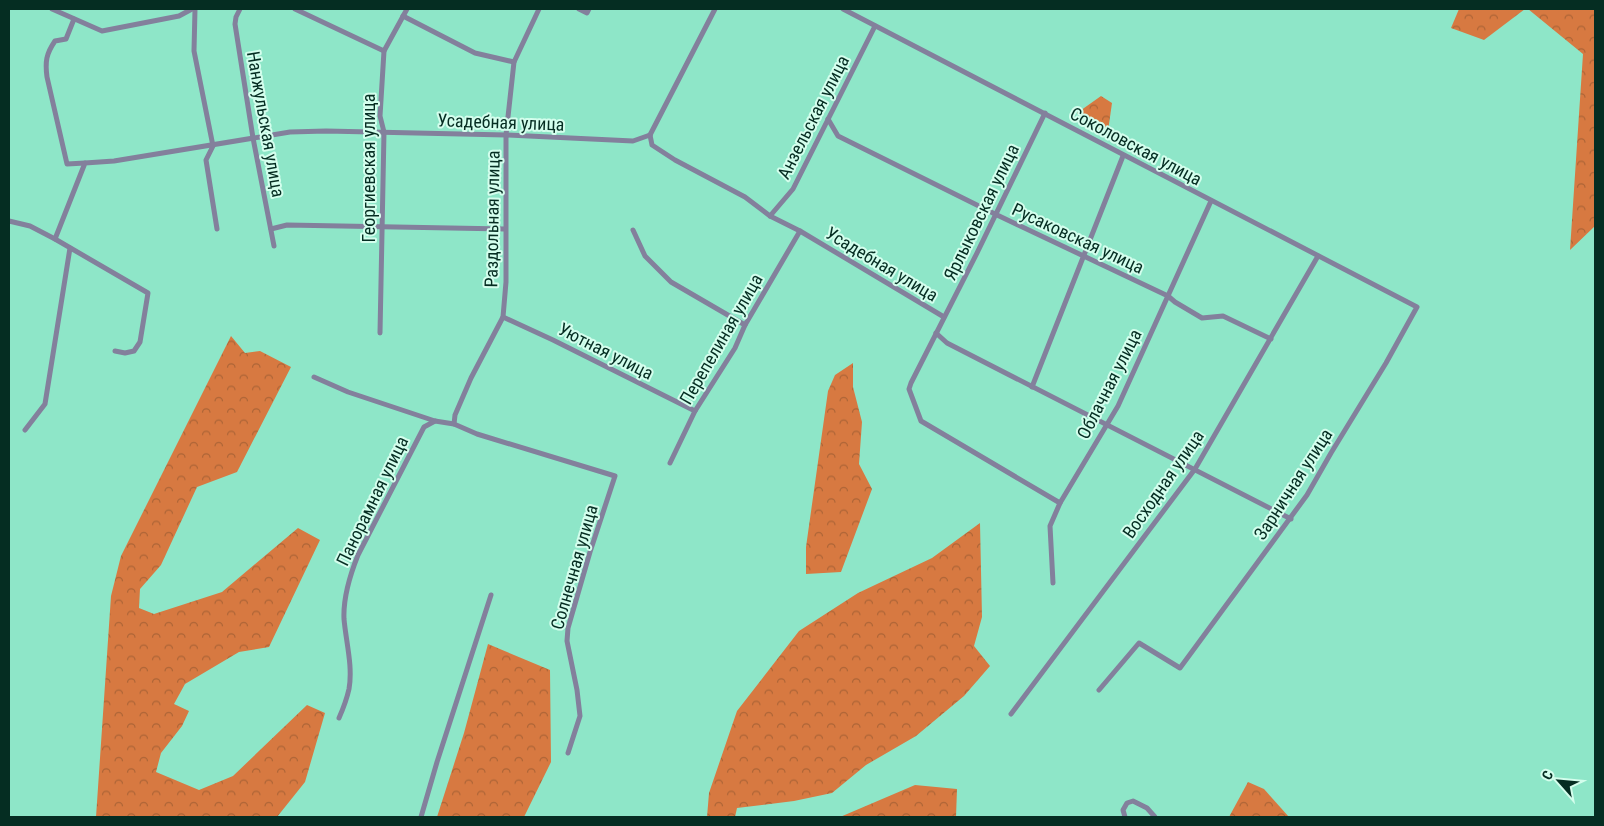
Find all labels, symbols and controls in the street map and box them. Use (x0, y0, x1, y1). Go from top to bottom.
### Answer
street label: Нанжульская улица (243, 49, 289, 199)
street label: Анзельская улица (773, 52, 853, 182)
street label: Георгиевская улица (358, 94, 379, 242)
street label: Соколовская улица (1067, 102, 1205, 190)
street label: Усадебная улица (437, 109, 565, 135)
street label: Ярлыковская улица (939, 141, 1023, 283)
street label: Раздольная улица (480, 150, 504, 288)
street label: Русаковская улица (1009, 198, 1147, 278)
street label: Усадебная улица (822, 222, 942, 306)
street label: Перепелиная улица (675, 270, 767, 408)
street label: Уютная улица (555, 318, 657, 384)
street label: Облачная улица (1072, 326, 1146, 442)
street label: Зарничная улица (1249, 425, 1337, 543)
street label: Восходная улица (1118, 426, 1208, 542)
street label: Панорамная улица (332, 433, 412, 569)
street label: Солнечная улица (546, 502, 602, 632)
north arrow (1534, 756, 1584, 806)
text: С (1538, 768, 1556, 782)

